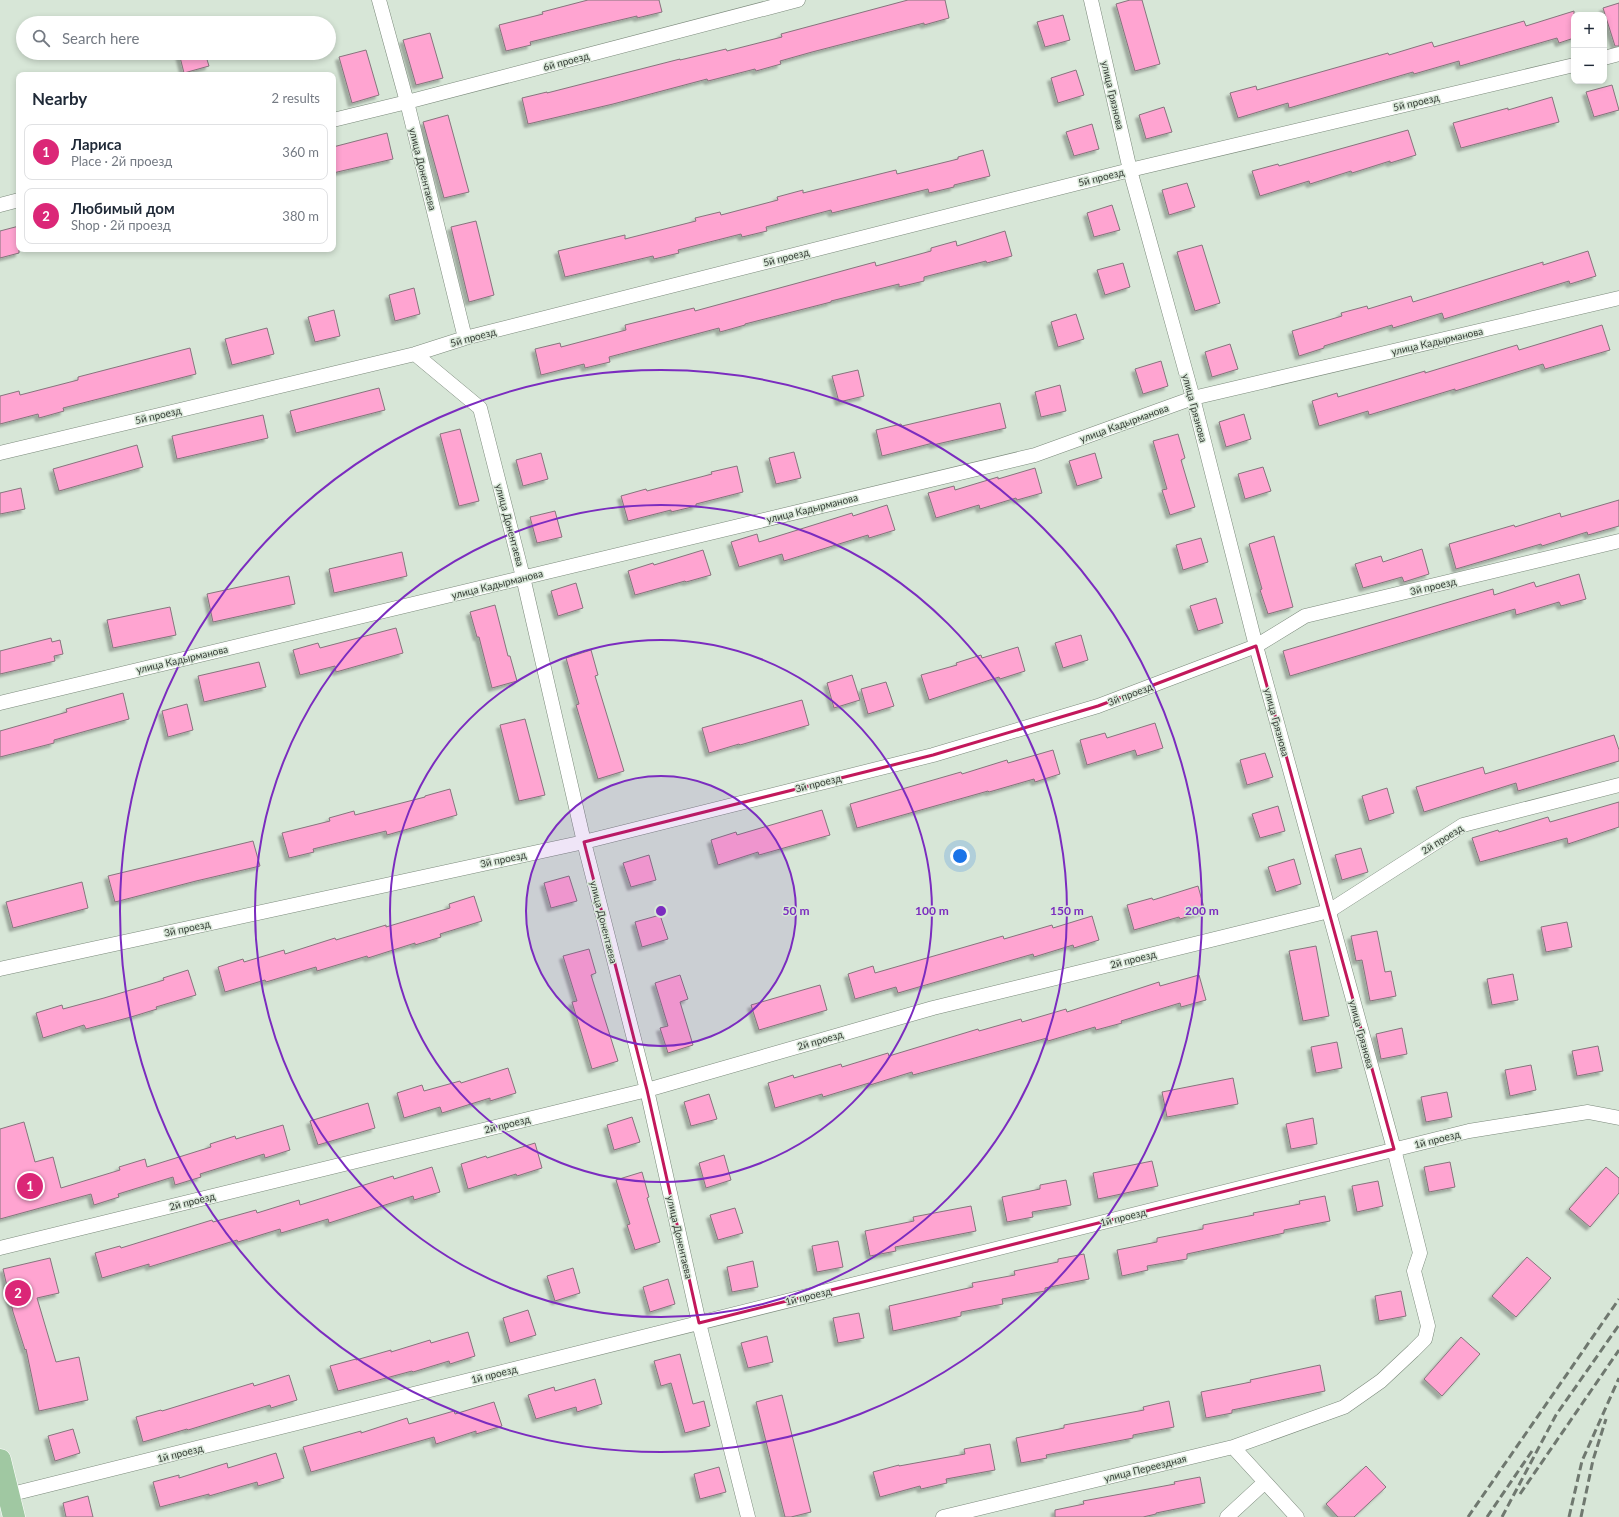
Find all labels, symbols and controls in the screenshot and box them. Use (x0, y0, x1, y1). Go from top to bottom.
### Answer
map controls (1571, 12, 1607, 84)
button: + (1571, 12, 1607, 48)
search box (16, 16, 336, 60)
icon: search (30, 27, 52, 49)
text: Search here (62, 29, 139, 47)
button: − (1571, 48, 1607, 84)
street label: 6й проезд (542, 49, 590, 73)
street label: улица Грязнова (1099, 59, 1127, 131)
text: Nearby (32, 88, 87, 109)
text: 2 results (272, 90, 320, 106)
street label: 5й проезд (1392, 91, 1440, 113)
street label: улица Донентаева (407, 126, 439, 212)
text: Лариса (71, 135, 122, 153)
text: 1 (42, 144, 50, 160)
text: 360 m (282, 144, 319, 160)
text: Place · 2й проезд (71, 153, 172, 169)
street label: 5й проезд (1077, 166, 1125, 188)
text: Любимый дом (71, 199, 175, 217)
text: 2 (42, 208, 50, 224)
text: 380 m (282, 208, 319, 224)
text: Shop · 2й проезд (71, 217, 171, 233)
street label: 5й проезд (762, 246, 810, 268)
street label: 5й проезд (449, 325, 497, 349)
street label: улица Кадырманова (1390, 325, 1484, 357)
street label: улица Грязнова (1180, 372, 1210, 444)
street label: улица Кадырманова (1078, 401, 1170, 445)
street label: 5й проезд (134, 404, 182, 426)
street label: улица Донентаева (493, 482, 527, 568)
street label: улица Кадырманова (765, 491, 859, 525)
street label: улица Кадырманова (450, 567, 544, 601)
street label: 3й проезд (1409, 575, 1457, 597)
street label: улица Кадырманова (135, 643, 229, 675)
street label: 3й проезд (1106, 680, 1154, 708)
street label: улица Грязнова (1262, 686, 1292, 758)
street label: 3й проезд (794, 772, 842, 794)
street label: 2й проезд (1419, 821, 1465, 857)
your location (950, 846, 970, 866)
street label: 3й проезд (479, 848, 527, 870)
street label: улица Донентаева (588, 879, 620, 965)
text: 50 m (783, 903, 809, 918)
text: 100 m (915, 903, 949, 918)
text: 150 m (1050, 903, 1084, 918)
text: 200 m (1185, 903, 1219, 918)
centre of rings (654, 904, 668, 918)
street label: 3й проезд (163, 917, 211, 939)
street label: 2й проезд (1109, 948, 1157, 970)
street label: улица Грязнова (1347, 998, 1377, 1070)
street label: 2й проезд (796, 1028, 844, 1052)
street label: 2й проезд (483, 1113, 531, 1135)
street label: 1й проезд (1413, 1128, 1461, 1150)
pin: 1 (17, 1171, 43, 1201)
street label: 2й проезд (168, 1190, 216, 1212)
street label: улица Донентаева (665, 1194, 695, 1280)
street label: 1й проезд (1099, 1206, 1147, 1228)
pin: 2 (5, 1278, 31, 1308)
street label: 1й проезд (784, 1285, 832, 1307)
street label: 1й проезд (470, 1363, 518, 1385)
street label: 1й проезд (156, 1442, 204, 1464)
street label: улица Переездная (1102, 1452, 1188, 1484)

